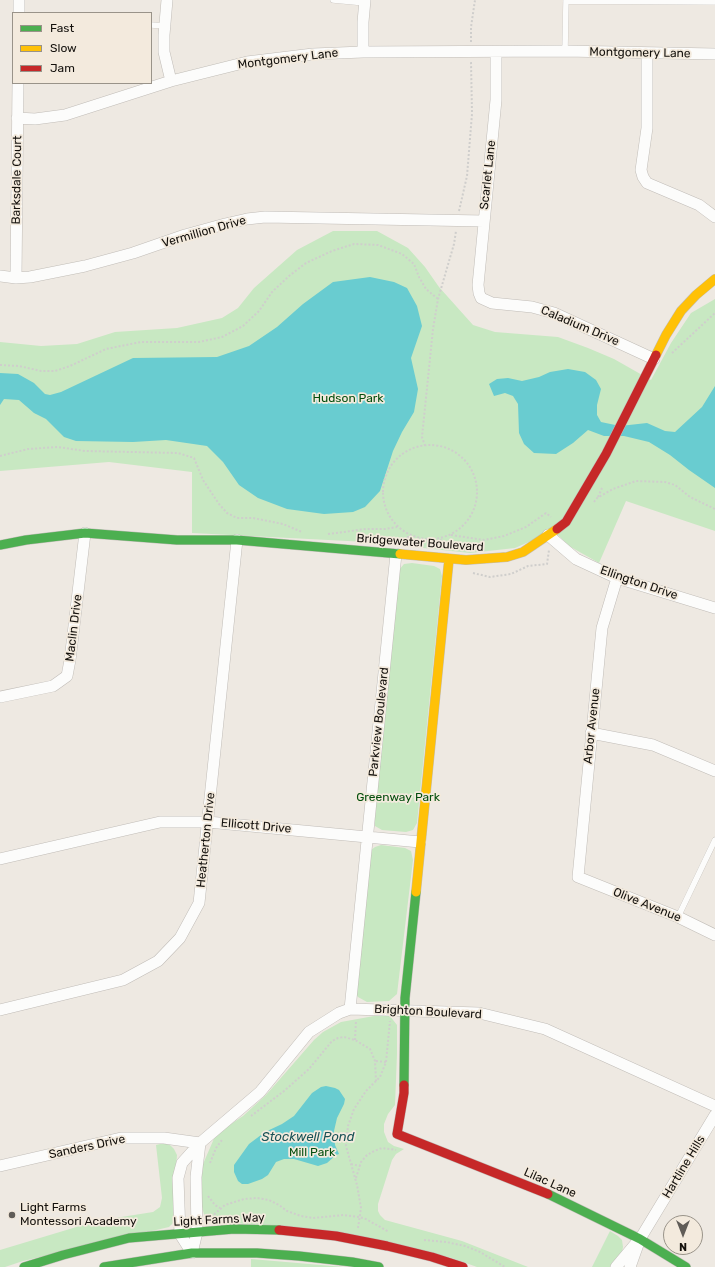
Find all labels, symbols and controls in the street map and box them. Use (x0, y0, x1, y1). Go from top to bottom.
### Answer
legend (12, 12, 152, 84)
text: Fast (50, 21, 74, 35)
text: Slow (50, 41, 77, 55)
street label: Montgomery Lane (589, 45, 691, 61)
street label: Montgomery Lane (237, 46, 339, 72)
text: Jam (50, 61, 75, 75)
street label: Barksdale Court (9, 135, 25, 225)
street label: Scarlet Lane (477, 140, 499, 210)
street label: Vermillion Drive (160, 213, 248, 251)
street label: Caladium Drive (539, 303, 621, 349)
park label: Hudson Park (312, 392, 384, 406)
street label: Bridgewater Boulevard (356, 531, 484, 555)
street label: Ellington Drive (598, 563, 680, 603)
street label: Maclin Drive (63, 594, 85, 662)
street label: Parkview Boulevard (366, 667, 392, 777)
street label: Arbor Avenue (581, 687, 603, 765)
park label: Greenway Park (356, 791, 440, 805)
street label: Heatherton Drive (194, 792, 218, 888)
street label: Ellicott Drive (220, 816, 292, 836)
street label: Olive Avenue (611, 885, 683, 925)
street label: Brighton Boulevard (374, 1002, 482, 1022)
water label: Stockwell Pond (262, 1129, 354, 1145)
street label: Sanders Drive (47, 1132, 127, 1162)
street label: Hartline Hills (660, 1133, 708, 1201)
park label: Mill Park (289, 1146, 335, 1160)
street label: Lilac Lane (521, 1165, 579, 1201)
place label: Light Farms Montessori Academy (20, 1201, 137, 1229)
marker: Light Farms Montessori Academy (7, 1210, 17, 1220)
street label: Light Farms Way (173, 1210, 265, 1230)
north arrow (663, 1215, 703, 1255)
text: N (679, 1240, 687, 1253)

